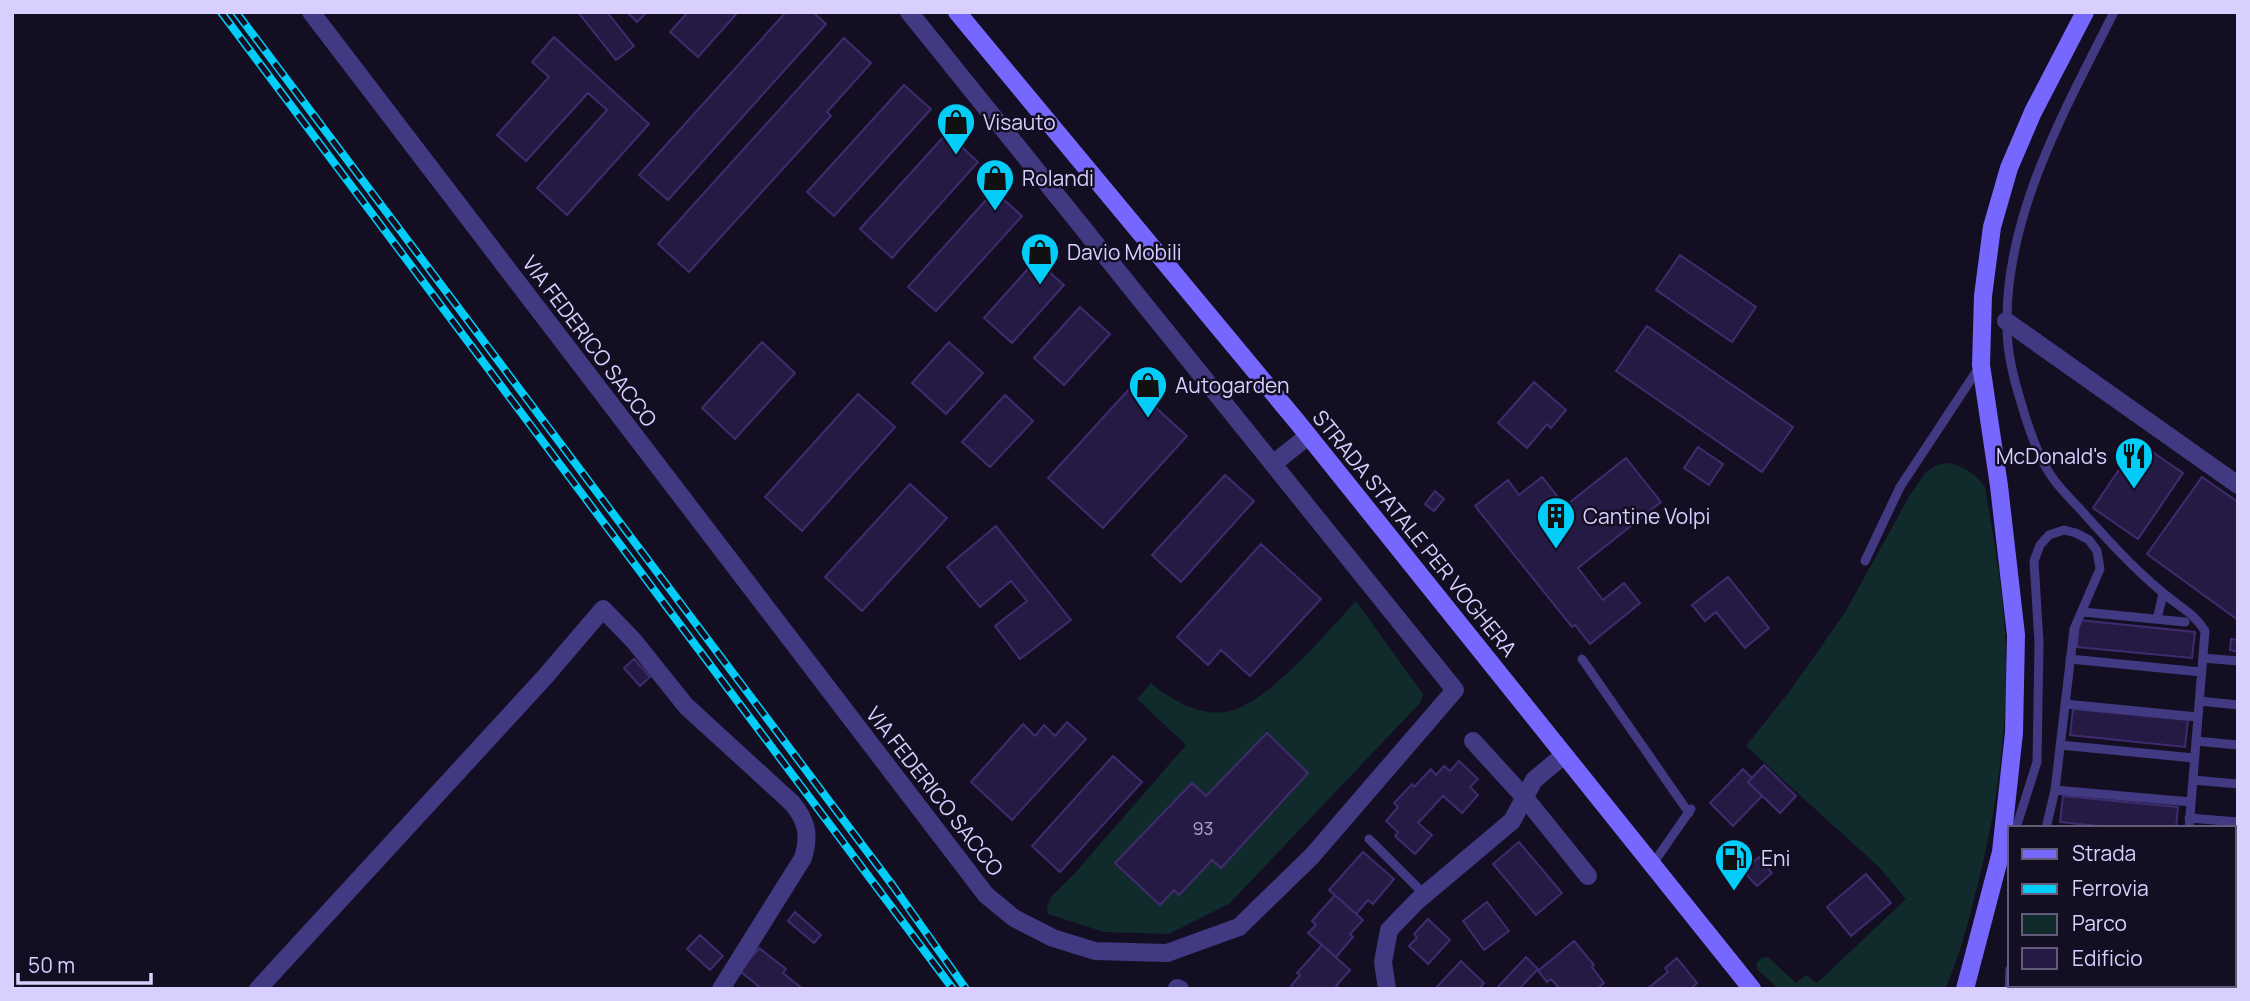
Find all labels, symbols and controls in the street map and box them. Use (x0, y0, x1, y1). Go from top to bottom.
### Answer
shop icon: Visauto (935, 101, 977, 156)
place label: Visauto (983, 108, 1056, 136)
shop icon: Rolandi (974, 157, 1016, 212)
place label: Rolandi (1022, 164, 1094, 192)
shop icon: Davio Mobili (1019, 231, 1061, 286)
place label: Davio Mobili (1067, 238, 1182, 266)
street label: VIA FEDERICO SACCO (516, 250, 664, 432)
shop icon: Autogarden (1127, 364, 1169, 419)
place label: Autogarden (1175, 371, 1290, 399)
street label: STRADA STATALE PER VOGHERA (1307, 404, 1523, 662)
restaurant icon: McDonald's (2113, 435, 2155, 490)
place label: McDonald's (1996, 442, 2107, 470)
building icon: Cantine Volpi (1535, 495, 1577, 550)
place label: Cantine Volpi (1583, 502, 1710, 530)
street label: VIA FEDERICO SACCO (860, 701, 1010, 881)
house number: 93 (1192, 816, 1214, 840)
legend (2008, 826, 2236, 987)
fuel station icon: Eni (1713, 837, 1755, 892)
text: Strada (2072, 839, 2136, 867)
place label: Eni (1761, 844, 1790, 872)
text: Ferrovia (2072, 874, 2149, 902)
text: Parco (2072, 909, 2127, 937)
scale bar (18, 942, 150, 986)
text: Edificio (2072, 944, 2143, 972)
text: 50 m (28, 951, 75, 979)

